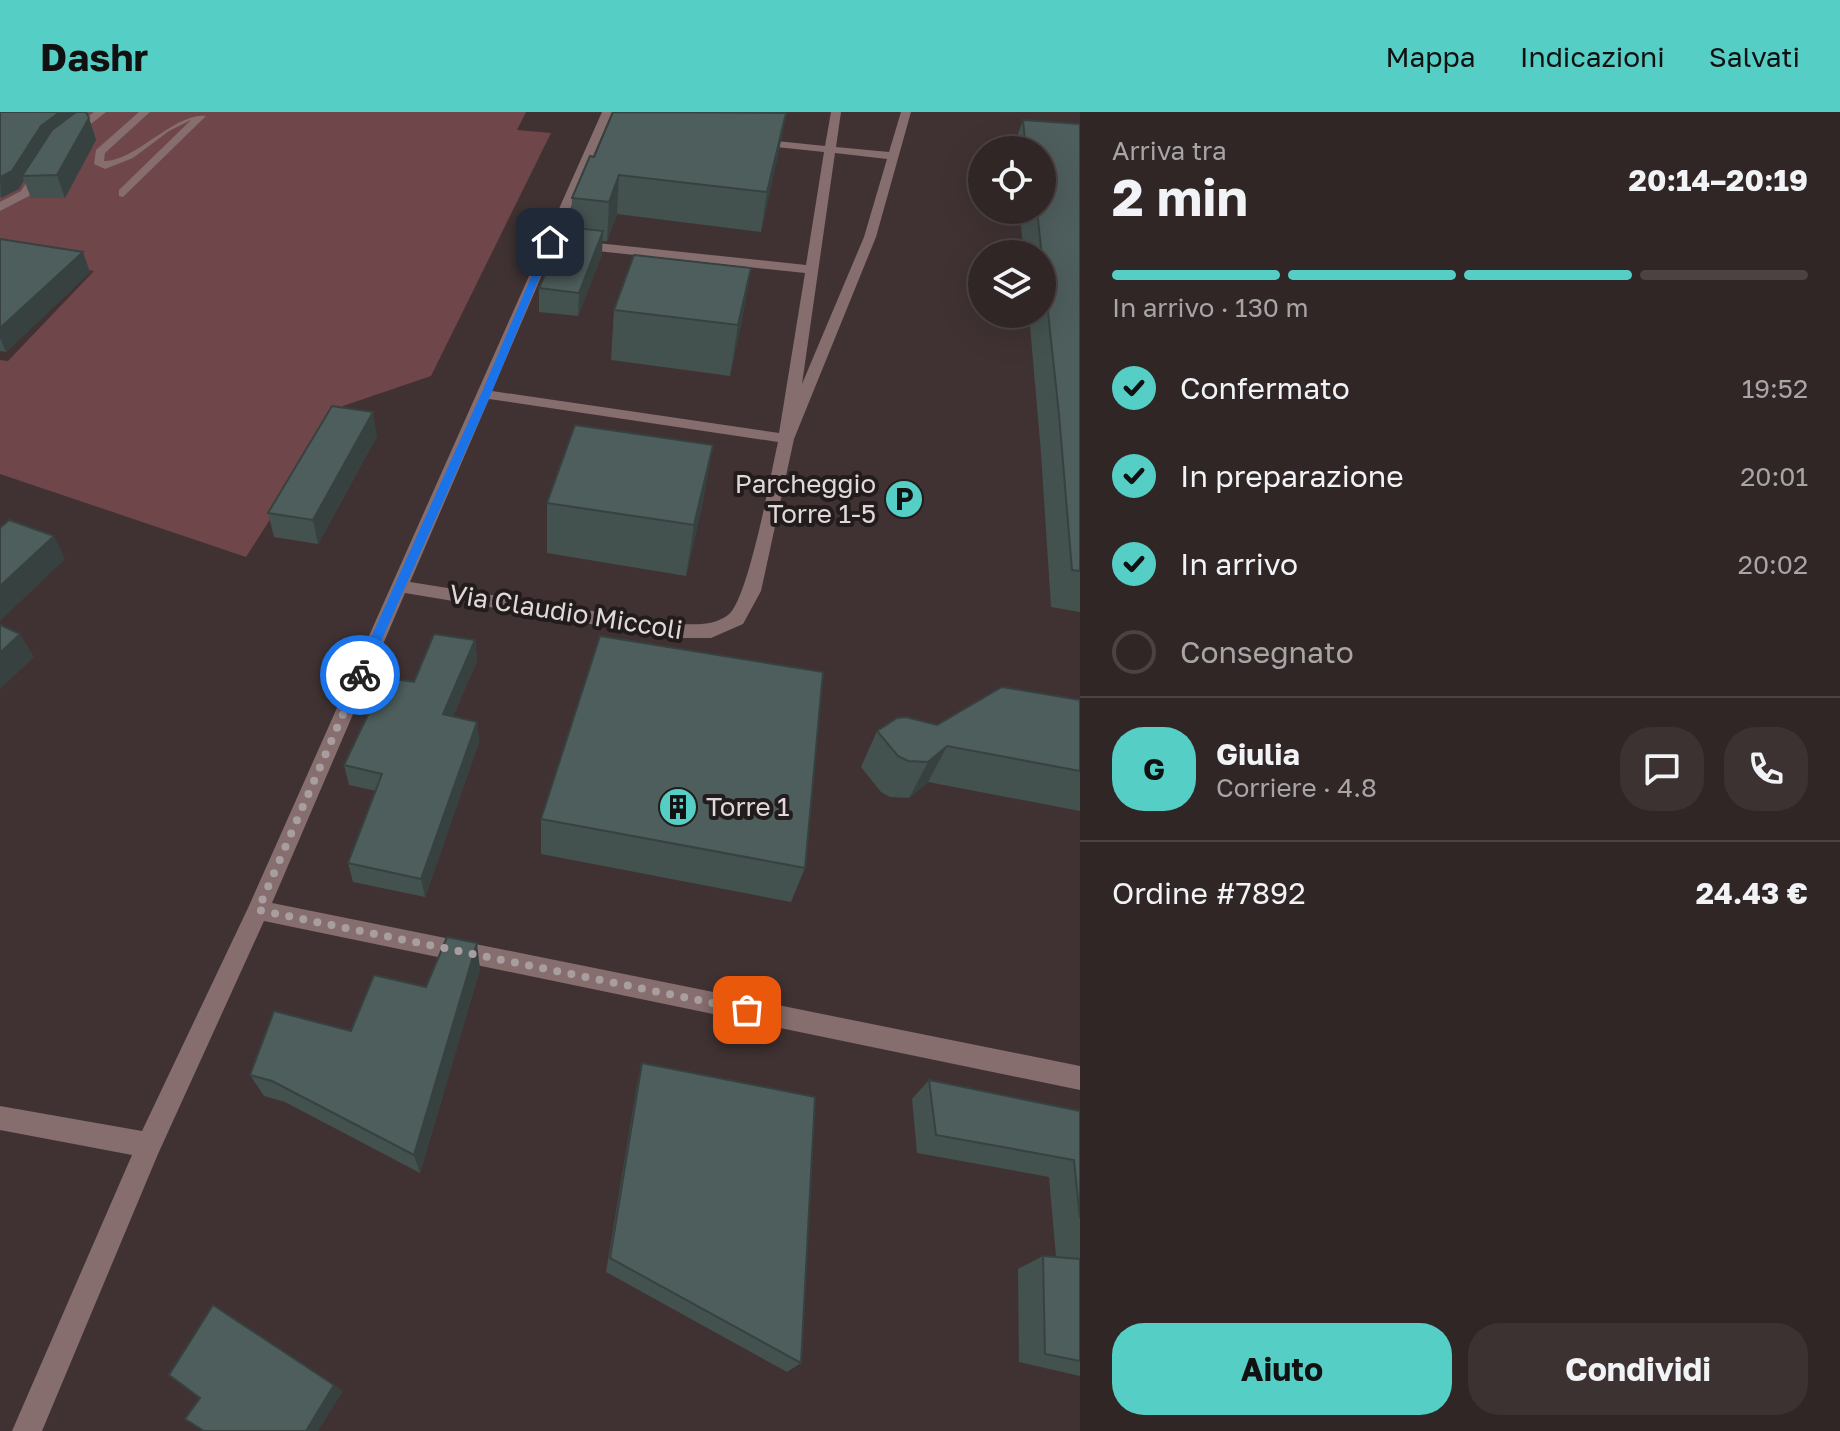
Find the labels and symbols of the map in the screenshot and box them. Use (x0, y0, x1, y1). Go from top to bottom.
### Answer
pin (516, 208, 584, 276)
place label: Parcheggio Torre 1-5 (735, 468, 876, 529)
parking icon: Parcheggio Torre 1-5 (883, 478, 925, 520)
street label: Via Claudio Miccoli (447, 578, 685, 645)
courier (320, 635, 400, 715)
building icon: Torre 1 (657, 786, 699, 828)
place label: Torre 1 (706, 791, 790, 822)
pin (713, 976, 781, 1044)

